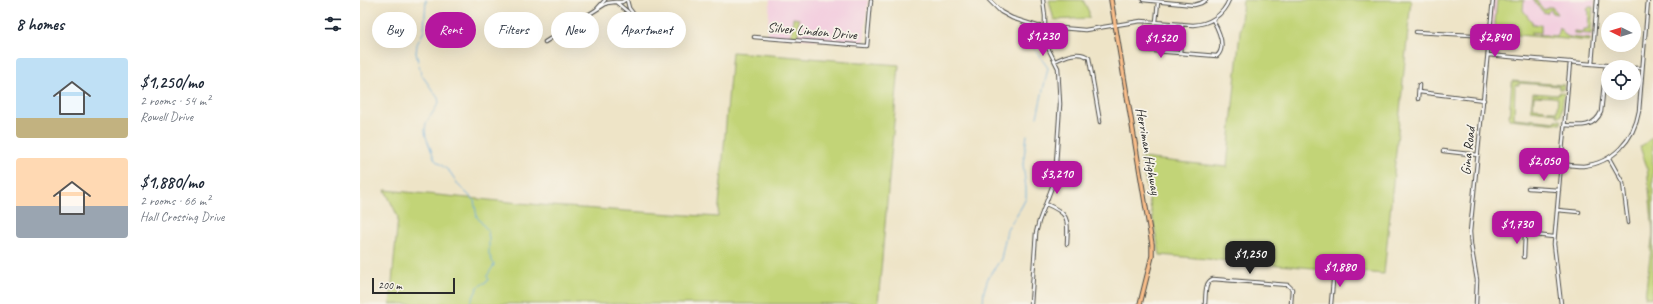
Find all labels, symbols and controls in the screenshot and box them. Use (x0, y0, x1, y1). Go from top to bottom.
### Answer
chip: Buy (372, 12, 417, 48)
chip: Rent (425, 12, 476, 48)
chip: Filters (484, 12, 543, 48)
chip: New (551, 12, 599, 48)
chip: Apartment (607, 12, 686, 48)
north arrow (1601, 12, 1641, 52)
map controls (1601, 12, 1641, 100)
icon: filters (322, 13, 344, 35)
text: 8 homes (16, 14, 64, 35)
street label: Silver Lindon Drive (767, 19, 859, 44)
pin: $1,230 (1010, 23, 1076, 57)
pin: $2,840 (1462, 24, 1528, 58)
pin: $1,520 (1128, 25, 1194, 59)
text: $1,230 (1027, 28, 1059, 44)
text: $2,840 (1479, 29, 1511, 45)
text: $1,520 (1145, 30, 1177, 46)
button: locate (1601, 60, 1641, 100)
text: $1,250/mo (140, 72, 203, 93)
icon: home (48, 74, 96, 122)
text: 2 rooms · 54 m² (140, 93, 210, 109)
street label: Herriman Highway (1132, 106, 1164, 197)
text: Rowell Drive (140, 109, 193, 125)
street label: Gina Road (1457, 124, 1479, 176)
pin: $2,050 (1511, 148, 1577, 182)
text: $2,050 (1528, 153, 1560, 169)
pin: $3,210 (1024, 161, 1090, 195)
text: $3,210 (1041, 166, 1073, 182)
text: $1,880/mo (140, 172, 203, 193)
icon: home (48, 174, 96, 222)
text: 2 rooms · 66 m² (140, 193, 210, 209)
text: Hall Crossing Drive (140, 209, 224, 225)
pin: $1,730 (1484, 211, 1550, 245)
text: $1,730 (1501, 216, 1533, 232)
pin: $1,250 (1217, 241, 1283, 275)
text: $1,250 (1234, 246, 1266, 262)
pin: $1,880 (1307, 254, 1373, 288)
text: $1,880 (1324, 259, 1356, 275)
scale bar (372, 276, 455, 295)
text: 200 m (378, 278, 402, 292)

